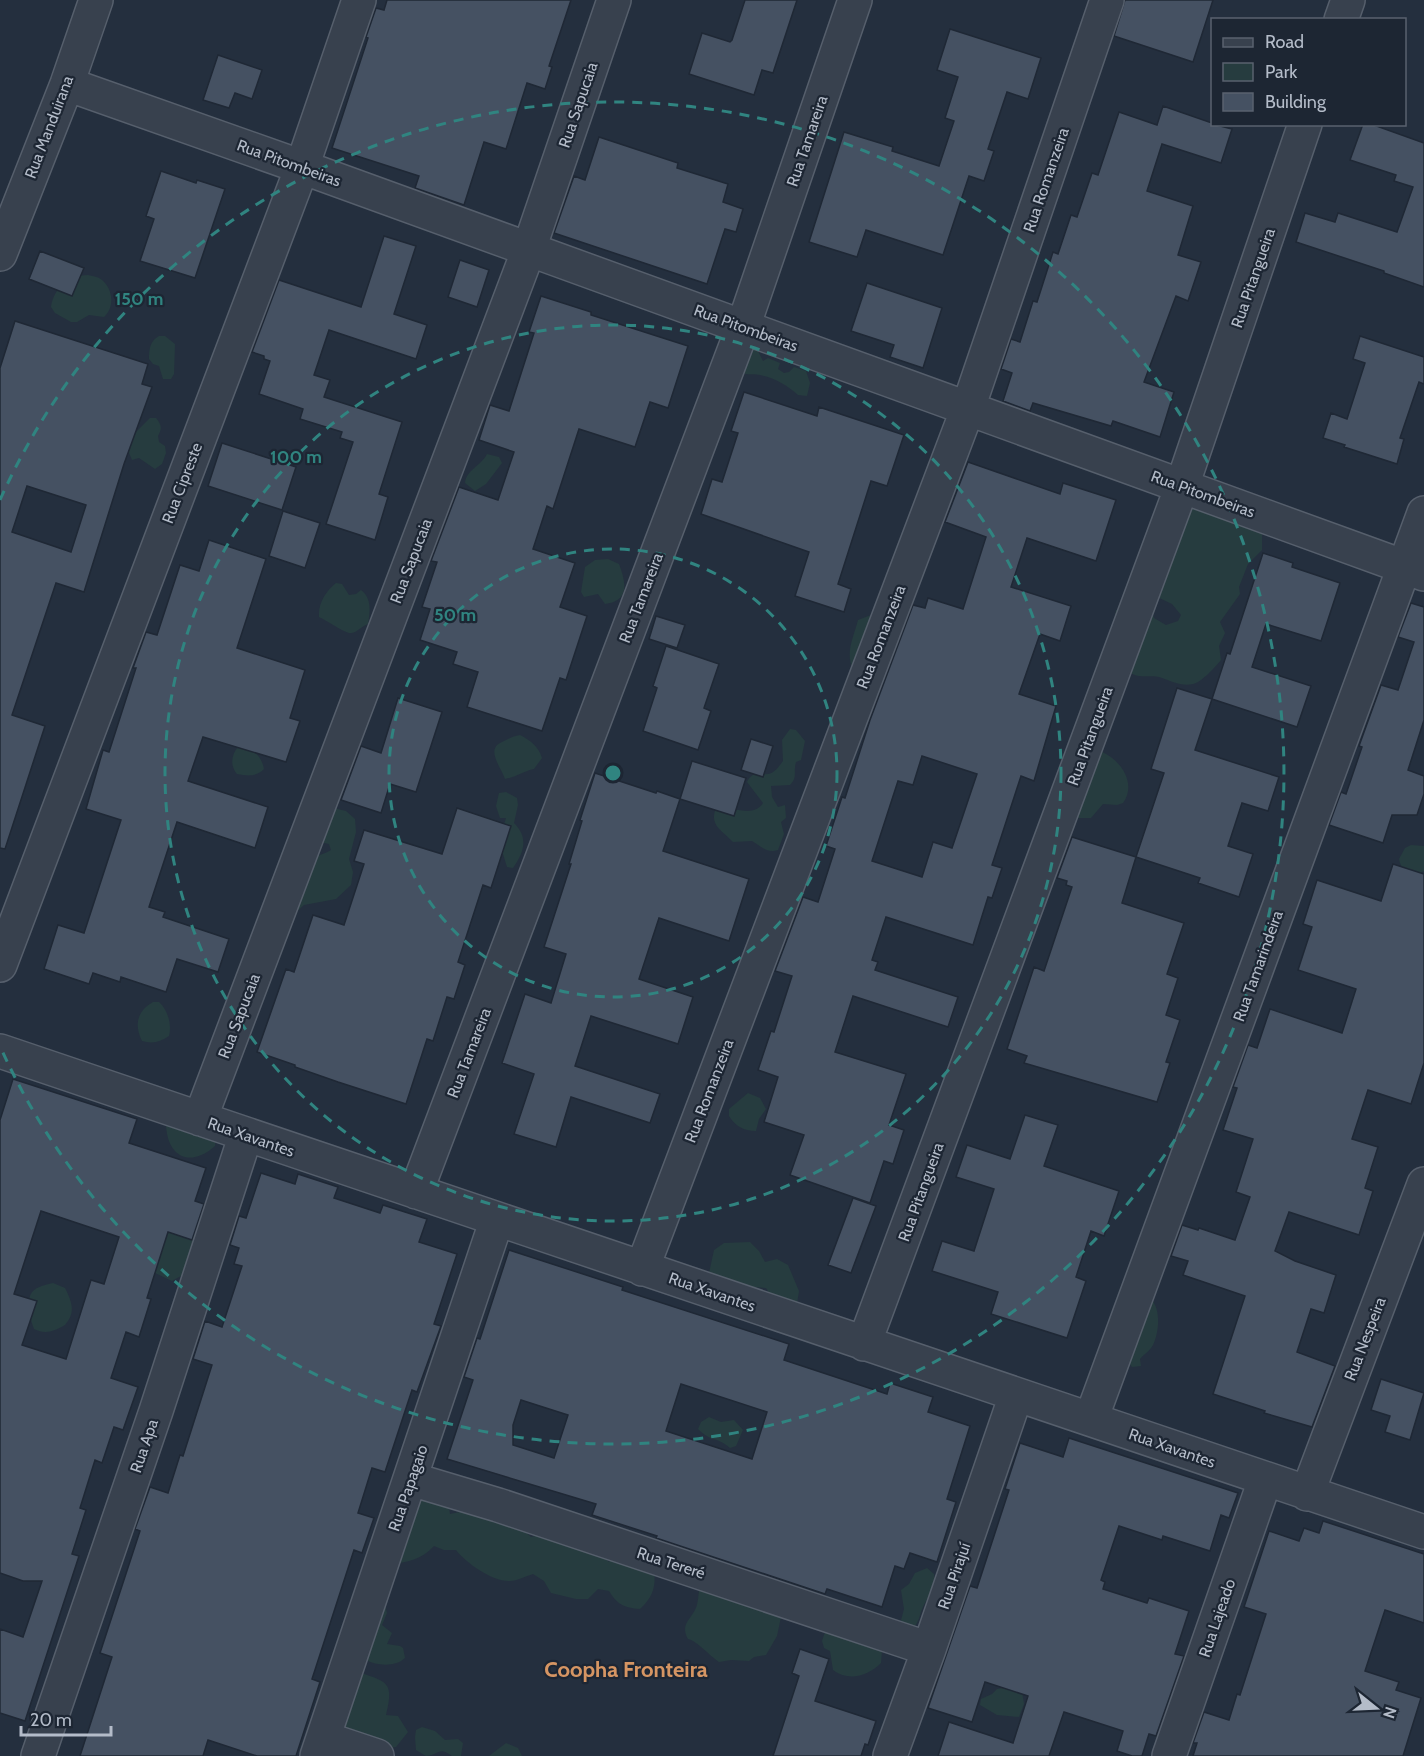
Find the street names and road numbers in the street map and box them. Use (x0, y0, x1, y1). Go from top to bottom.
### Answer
street label: Rua Sapucaia (554, 59, 602, 150)
street label: Rua Manduirana (21, 73, 77, 181)
street label: Rua Tamareira (783, 93, 832, 189)
street label: Rua Romanzeira (1019, 125, 1073, 235)
street label: Rua Pitombeiras (234, 135, 344, 191)
street label: Rua Pitangueira (1227, 225, 1279, 330)
street label: Rua Pitombeiras (691, 300, 801, 356)
street label: Rua Cipreste (158, 440, 206, 526)
street label: Rua Pitombeiras (1148, 466, 1258, 522)
street label: Rua Sapucaia (386, 516, 436, 606)
street label: Rua Tamareira (615, 550, 667, 646)
street label: Rua Romanzeira (853, 582, 910, 692)
street label: Rua Pitangueira (1063, 684, 1117, 788)
street label: Rua Tamarindeira (1229, 908, 1287, 1024)
street label: Rua Sapucaia (214, 971, 264, 1061)
street label: Rua Tamareira (443, 1005, 495, 1101)
street label: Rua Romanzeira (681, 1036, 738, 1146)
street label: Rua Xavantes (205, 1113, 297, 1161)
street label: Rua Pitangueira (894, 1140, 948, 1244)
street label: Rua Xavantes (666, 1268, 758, 1316)
street label: Rua Nespeira (1340, 1294, 1390, 1384)
street label: Rua Apa (126, 1416, 162, 1475)
street label: Rua Xavantes (1126, 1424, 1218, 1472)
street label: Rua Papagaio (384, 1442, 432, 1534)
street label: Rua Pirajuí (934, 1540, 974, 1612)
street label: Rua Tereré (634, 1543, 708, 1583)
street label: Rua Lajeado (1195, 1576, 1239, 1660)

